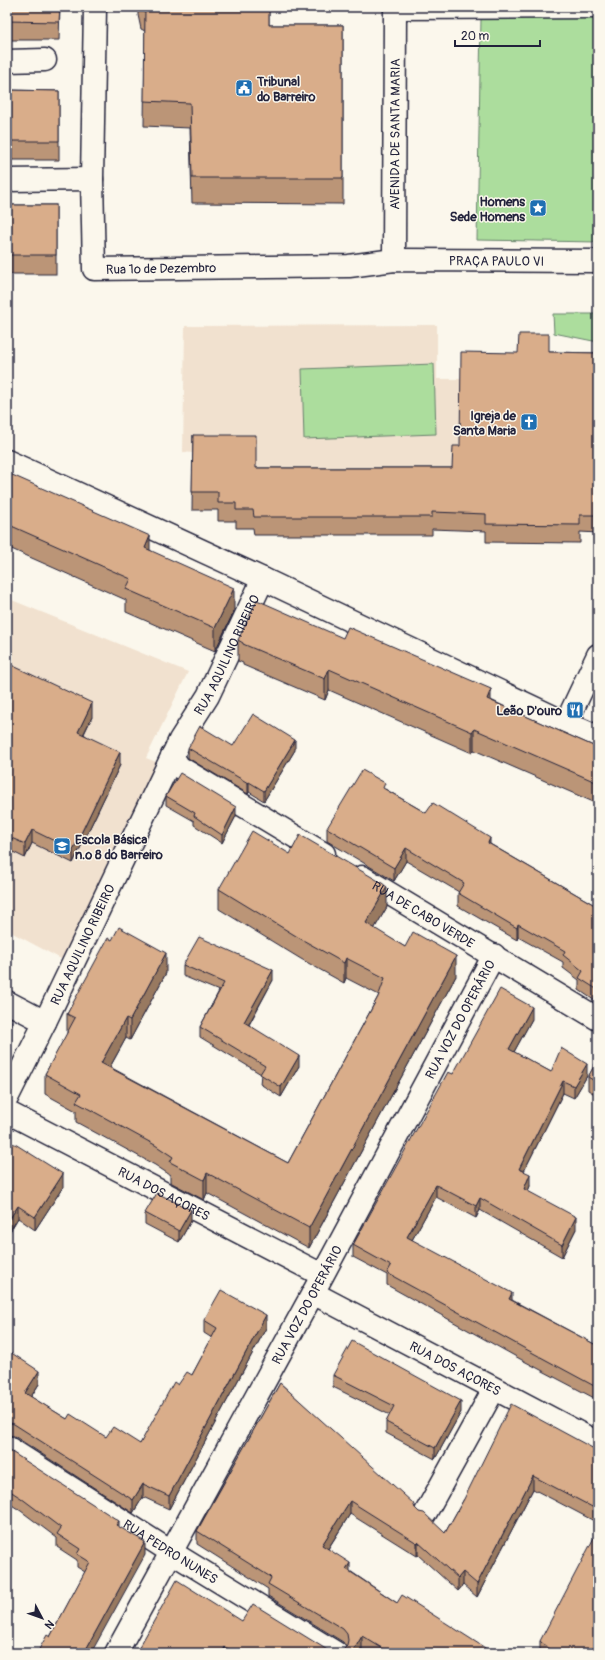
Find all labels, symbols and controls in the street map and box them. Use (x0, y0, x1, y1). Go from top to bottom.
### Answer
scale bar (455, 22, 540, 48)
text: 20 m (461, 29, 490, 44)
street label: AVENIDA DE SANTA MARIA (387, 58, 404, 210)
place label: Tribunal do Barreiro (256, 74, 315, 105)
public building icon: Tribunal do Barreiro (234, 78, 254, 98)
place label: Homens Sede Homens (450, 194, 525, 225)
place icon: Homens Sede Homens (528, 198, 548, 218)
street label: PRAÇA PAULO VI (449, 253, 544, 270)
street label: Rua 1º de Dezembro (106, 260, 216, 278)
place label: Igreja de Santa Maria (453, 408, 517, 439)
church icon: Igreja de Santa Maria (519, 412, 539, 432)
street label: RUA AQUILINO RIBEIRO (191, 592, 263, 718)
restaurant icon: Leão D'ouro (565, 700, 585, 720)
place label: Leão D'ouro (496, 703, 562, 719)
place label: Escola Básica n.º 8 do Barreiro (75, 832, 163, 863)
school or university icon: Escola Básica n.º 8 do Barreiro (52, 836, 72, 856)
street label: RUA DE CABO VERDE (369, 878, 478, 952)
street label: RUA AQUILINO RIBEIRO (47, 882, 119, 1008)
street label: RUA VOZ DO OPERÁRIO (422, 958, 499, 1082)
street label: RUA DOS AÇORES (115, 1164, 212, 1225)
street label: RUA VOZ DO OPERÁRIO (269, 1243, 346, 1367)
street label: RUA DOS AÇORES (407, 1338, 503, 1399)
street label: RUA PEDRO NUNES (120, 1516, 220, 1588)
north arrow (22, 1598, 62, 1638)
text: N (41, 1617, 57, 1632)

